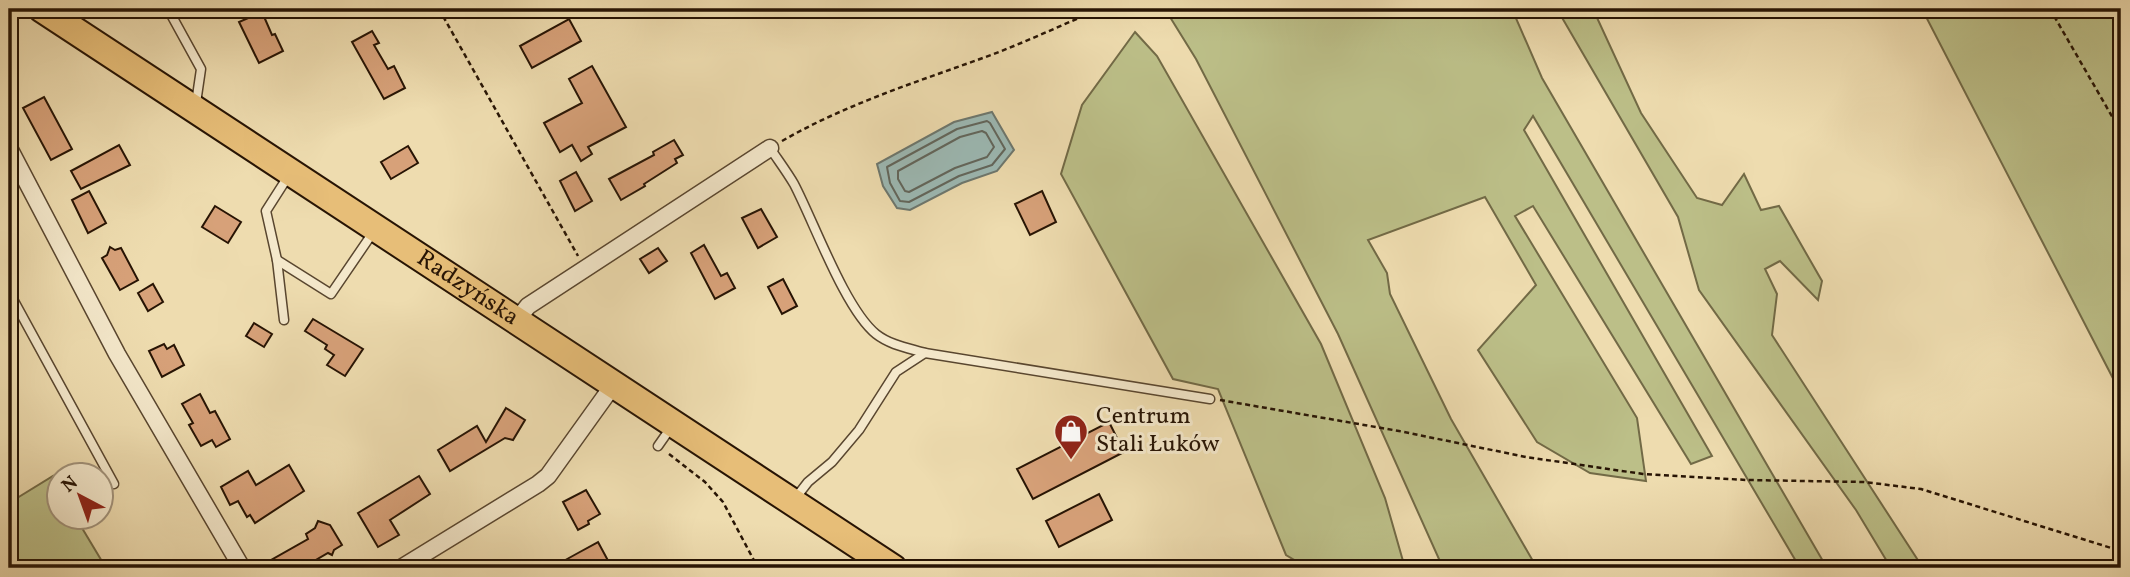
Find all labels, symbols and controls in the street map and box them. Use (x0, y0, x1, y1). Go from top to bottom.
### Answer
street label: Radzyńska (409, 242, 525, 335)
place label: Centrum Stali Łuków (1096, 400, 1220, 462)
shop icon: Centrum Stali Łuków (1052, 412, 1090, 461)
north arrow (46, 462, 116, 532)
text: N (56, 470, 84, 499)

